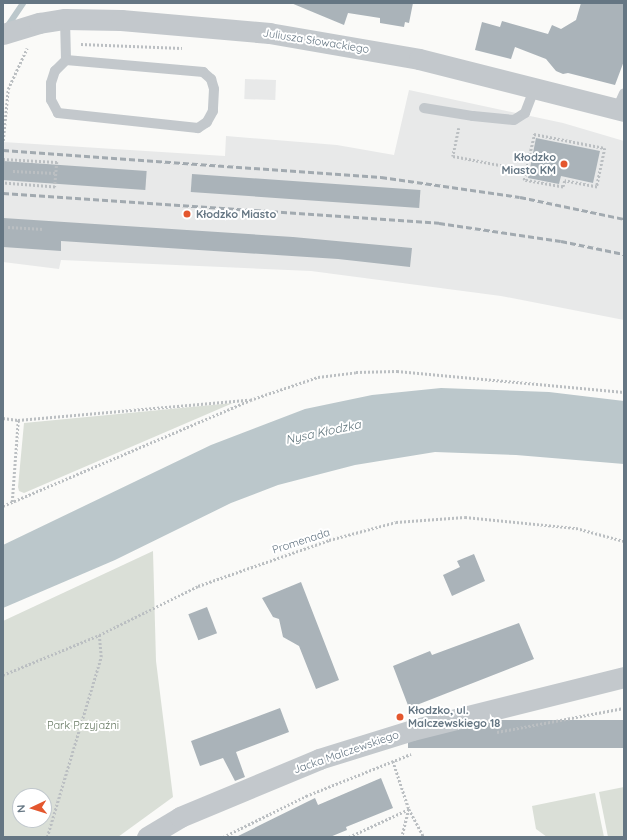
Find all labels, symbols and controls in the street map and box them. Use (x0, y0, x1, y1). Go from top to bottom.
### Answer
street label: Juliusza Słowackiego (262, 26, 370, 56)
place label: Kłodzko Miasto KM (502, 151, 556, 177)
marker: Kłodzko Miasto KM (559, 159, 569, 169)
place label: Kłodzko Miasto (196, 207, 276, 221)
marker: Kłodzko Miasto (181, 208, 193, 220)
water label: Nysa Kłodzka (284, 417, 362, 447)
street label: Promenada (271, 525, 331, 557)
place label: Kłodzko, ul. Malczewskiego 18 (408, 704, 500, 730)
marker: Kłodzko, ul. Malczewskiego 18 (395, 712, 405, 722)
park label: Park Przyjaźni (47, 718, 119, 732)
street label: Jacka Malczewskiego (292, 728, 400, 776)
north arrow (12, 788, 52, 828)
text: N (14, 804, 28, 813)

